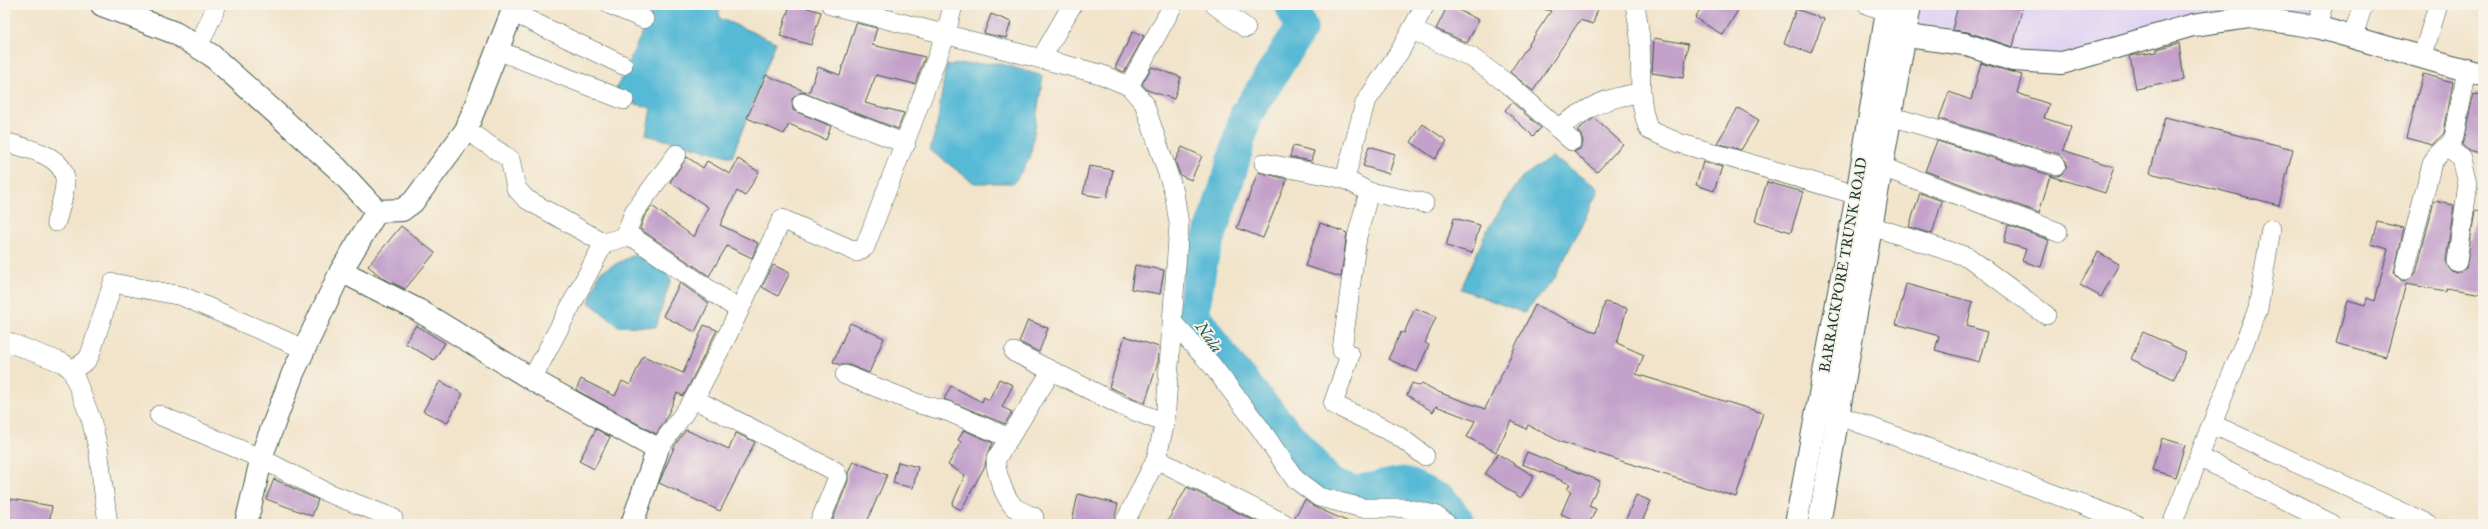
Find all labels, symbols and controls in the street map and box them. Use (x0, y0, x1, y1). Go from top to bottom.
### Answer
street label: BARRACKPORE TRUNK ROAD (1815, 156, 1871, 374)
water label: Nala (1191, 317, 1227, 356)

